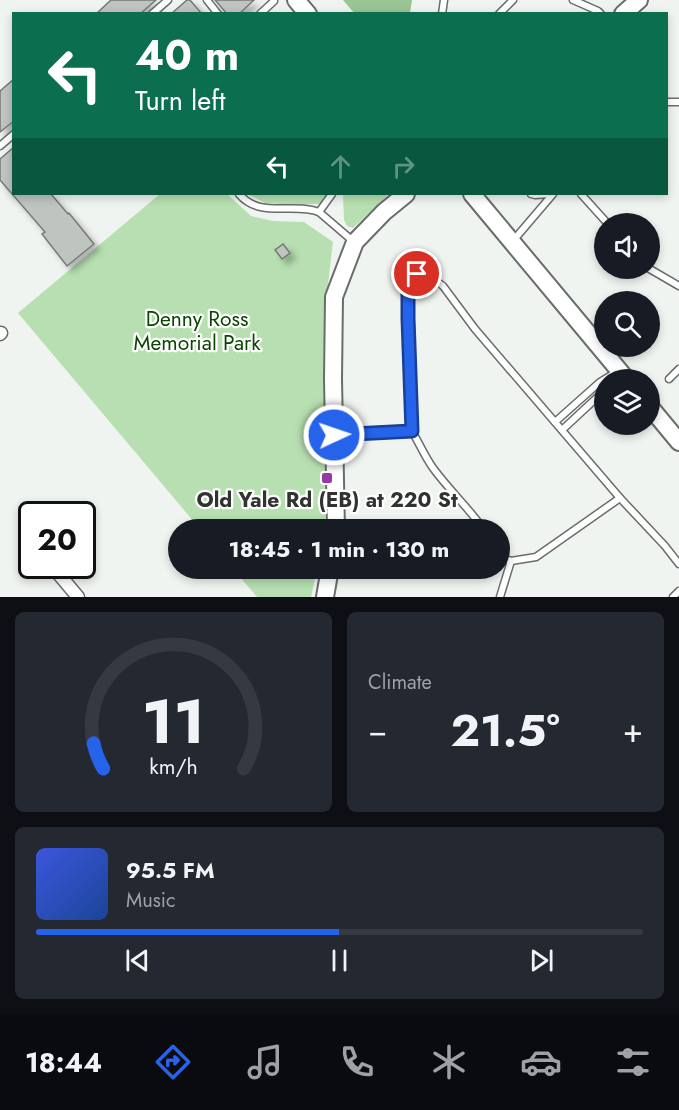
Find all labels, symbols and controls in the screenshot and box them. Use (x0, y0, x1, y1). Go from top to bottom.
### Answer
text: 40 m (135, 25, 239, 86)
icon: left (36, 36, 114, 114)
text: Turn left (135, 81, 225, 120)
icon: left (261, 150, 294, 183)
icon: ahead (324, 150, 357, 183)
icon: right (387, 150, 420, 183)
map controls (594, 213, 660, 435)
button: sound (594, 213, 660, 279)
pin (391, 248, 442, 299)
icon: arrive (400, 257, 433, 290)
button: search (594, 291, 660, 357)
park label: Denny Ross Memorial Park (134, 304, 261, 358)
button: layers (594, 369, 660, 435)
position arrow (302, 403, 366, 467)
marker: Old Yale Rd (EB) at 220 St (320, 471, 334, 485)
place label: Old Yale Rd (EB) at 220 St (196, 485, 458, 515)
speed limit sign: 20 (18, 501, 96, 579)
text: 18:45 · 1 min · 130 m (229, 533, 449, 565)
text: Climate (368, 668, 432, 697)
text: 11 (142, 676, 205, 766)
text: 21.5° (450, 698, 560, 763)
text: − (368, 707, 387, 754)
text: + (623, 707, 643, 754)
text: km/h (149, 751, 198, 782)
text: 95.5 FM (126, 854, 215, 886)
text: Music (126, 886, 176, 915)
icon: previous (121, 944, 154, 977)
icon: pause (323, 944, 356, 977)
icon: next (525, 944, 558, 977)
icon: directions (152, 1041, 194, 1083)
icon: music (244, 1041, 286, 1083)
icon: phone (336, 1041, 378, 1083)
icon: climate (428, 1041, 470, 1083)
icon: car (520, 1041, 562, 1083)
icon: filters (612, 1041, 654, 1083)
text: 18:44 (25, 1043, 102, 1082)

